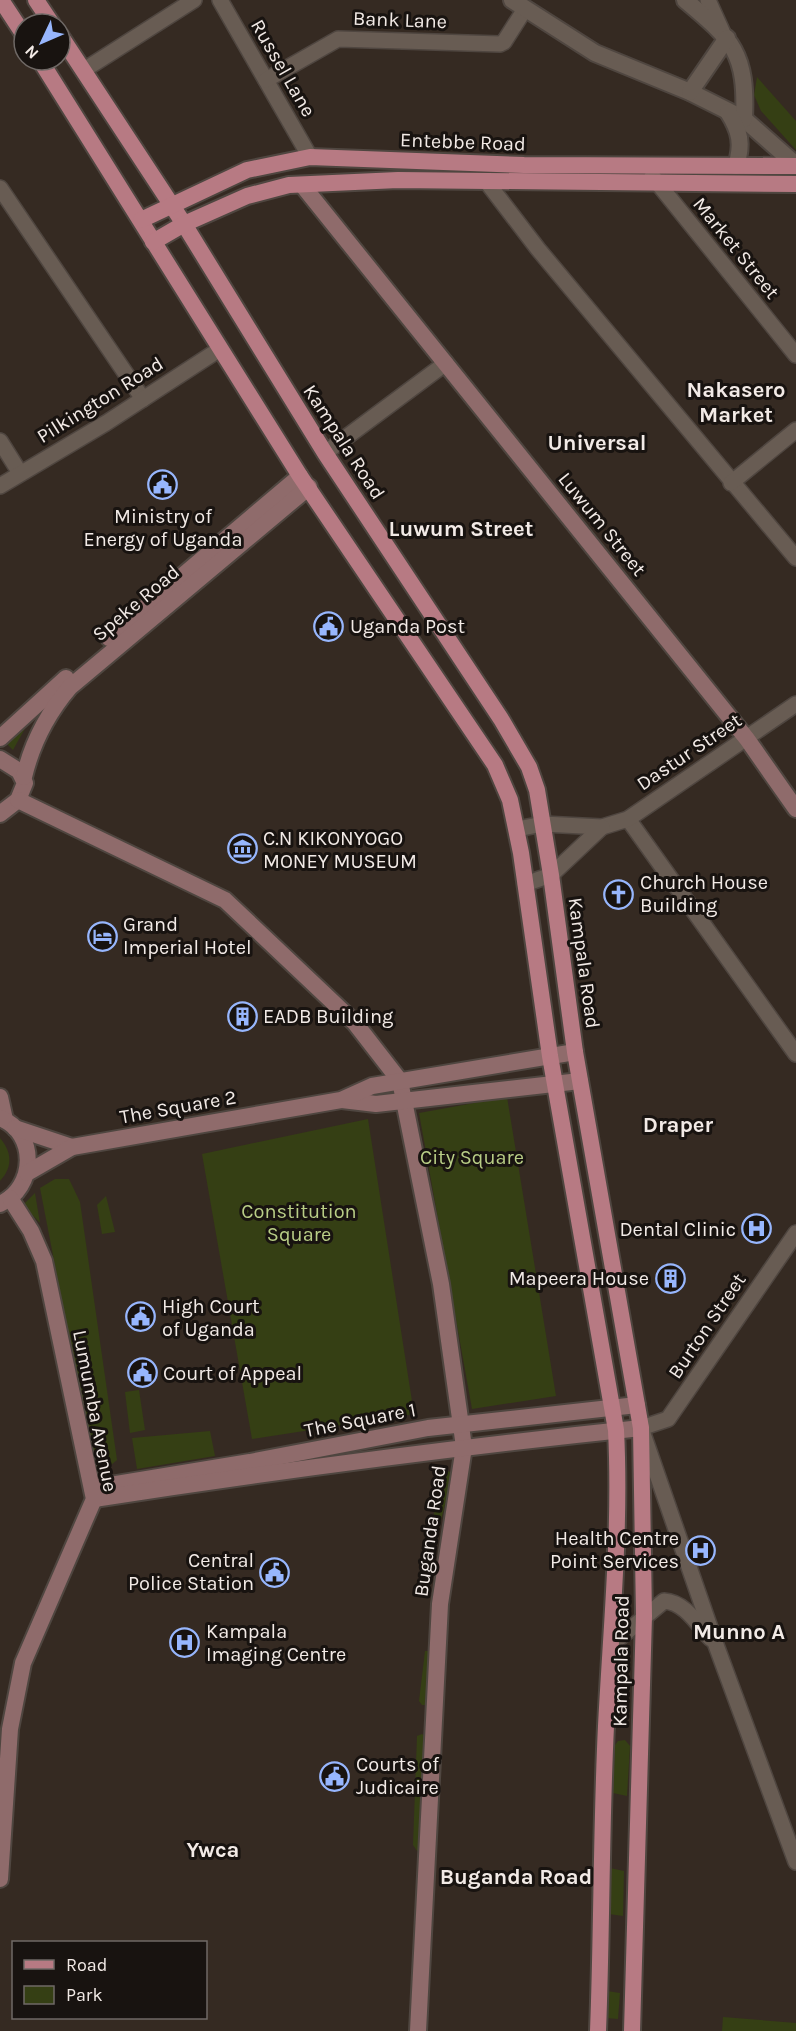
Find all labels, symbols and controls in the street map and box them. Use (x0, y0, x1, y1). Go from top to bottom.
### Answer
street label: Bank Lane (353, 7, 447, 33)
north arrow (12, 12, 72, 72)
street label: Russel Lane (246, 15, 320, 121)
text: N (21, 41, 42, 63)
street label: Entebbe Road (400, 128, 526, 156)
street label: Market Street (688, 193, 784, 304)
street label: Pilkington Road (33, 352, 167, 448)
district label: Nakasero Market (687, 377, 785, 428)
street label: Kampala Road (298, 380, 390, 504)
district label: Universal (548, 430, 647, 456)
street label: Luwum Street (553, 468, 651, 581)
public building icon: Ministry of Energy of Uganda (147, 469, 179, 501)
place label: Ministry of Energy of Uganda (84, 505, 242, 551)
district label: Luwum Street (389, 516, 534, 542)
street label: Speke Road (88, 560, 184, 646)
public building icon: Uganda Post (313, 610, 345, 642)
place label: Uganda Post (350, 615, 466, 638)
street label: Dastur Street (632, 708, 746, 795)
place label: C.N KIKONYOGO MONEY MUSEUM (263, 827, 417, 873)
museum icon: C.N KIKONYOGO MONEY MUSEUM (226, 833, 258, 865)
place label: Church House Building (640, 871, 768, 917)
church icon: Church House Building (603, 878, 635, 910)
street label: Kampala Road (563, 896, 605, 1030)
place label: Grand Imperial Hotel (123, 913, 252, 959)
hotel icon: Grand Imperial Hotel (86, 920, 118, 952)
building icon: EADB Building (226, 1000, 258, 1032)
place label: EADB Building (263, 1005, 393, 1028)
street label: The Square 2 (118, 1085, 238, 1129)
district label: Draper (643, 1112, 714, 1138)
park label: City Square (420, 1146, 524, 1169)
park label: Constitution Square (241, 1200, 357, 1246)
hospital icon: Dental Clinic (741, 1213, 773, 1245)
place label: Dental Clinic (619, 1218, 736, 1241)
building icon: Mapeera House (654, 1262, 686, 1294)
place label: Mapeera House (509, 1267, 649, 1290)
street label: Burton Street (663, 1269, 751, 1383)
place label: High Court of Uganda (162, 1295, 260, 1341)
public building icon: High Court of Uganda (125, 1301, 157, 1333)
street label: Lumumba Avenue (68, 1328, 122, 1494)
public building icon: Court of Appeal (126, 1357, 158, 1389)
place label: Court of Appeal (163, 1362, 302, 1385)
street label: The Square 1 (302, 1398, 418, 1442)
street label: Buganda Road (409, 1464, 451, 1598)
place label: Health Centre Point Services (550, 1527, 679, 1573)
hospital icon: Health Centre Point Services (684, 1534, 716, 1566)
place label: Central Police Station (128, 1549, 254, 1595)
public building icon: Central Police Station (259, 1556, 291, 1588)
street label: Kampala Road (608, 1595, 634, 1727)
district label: Munno A (693, 1619, 785, 1645)
place label: Kampala Imaging Centre (206, 1620, 346, 1666)
hospital icon: Kampala Imaging Centre (169, 1627, 201, 1659)
place label: Courts of Judicaire (356, 1753, 439, 1799)
public building icon: Courts of Judicaire (319, 1760, 351, 1792)
district label: Ywca (187, 1837, 239, 1863)
district label: Buganda Road (440, 1864, 592, 1890)
legend (12, 1941, 207, 2019)
text: Road (66, 1954, 107, 1976)
text: Park (66, 1984, 103, 2006)

